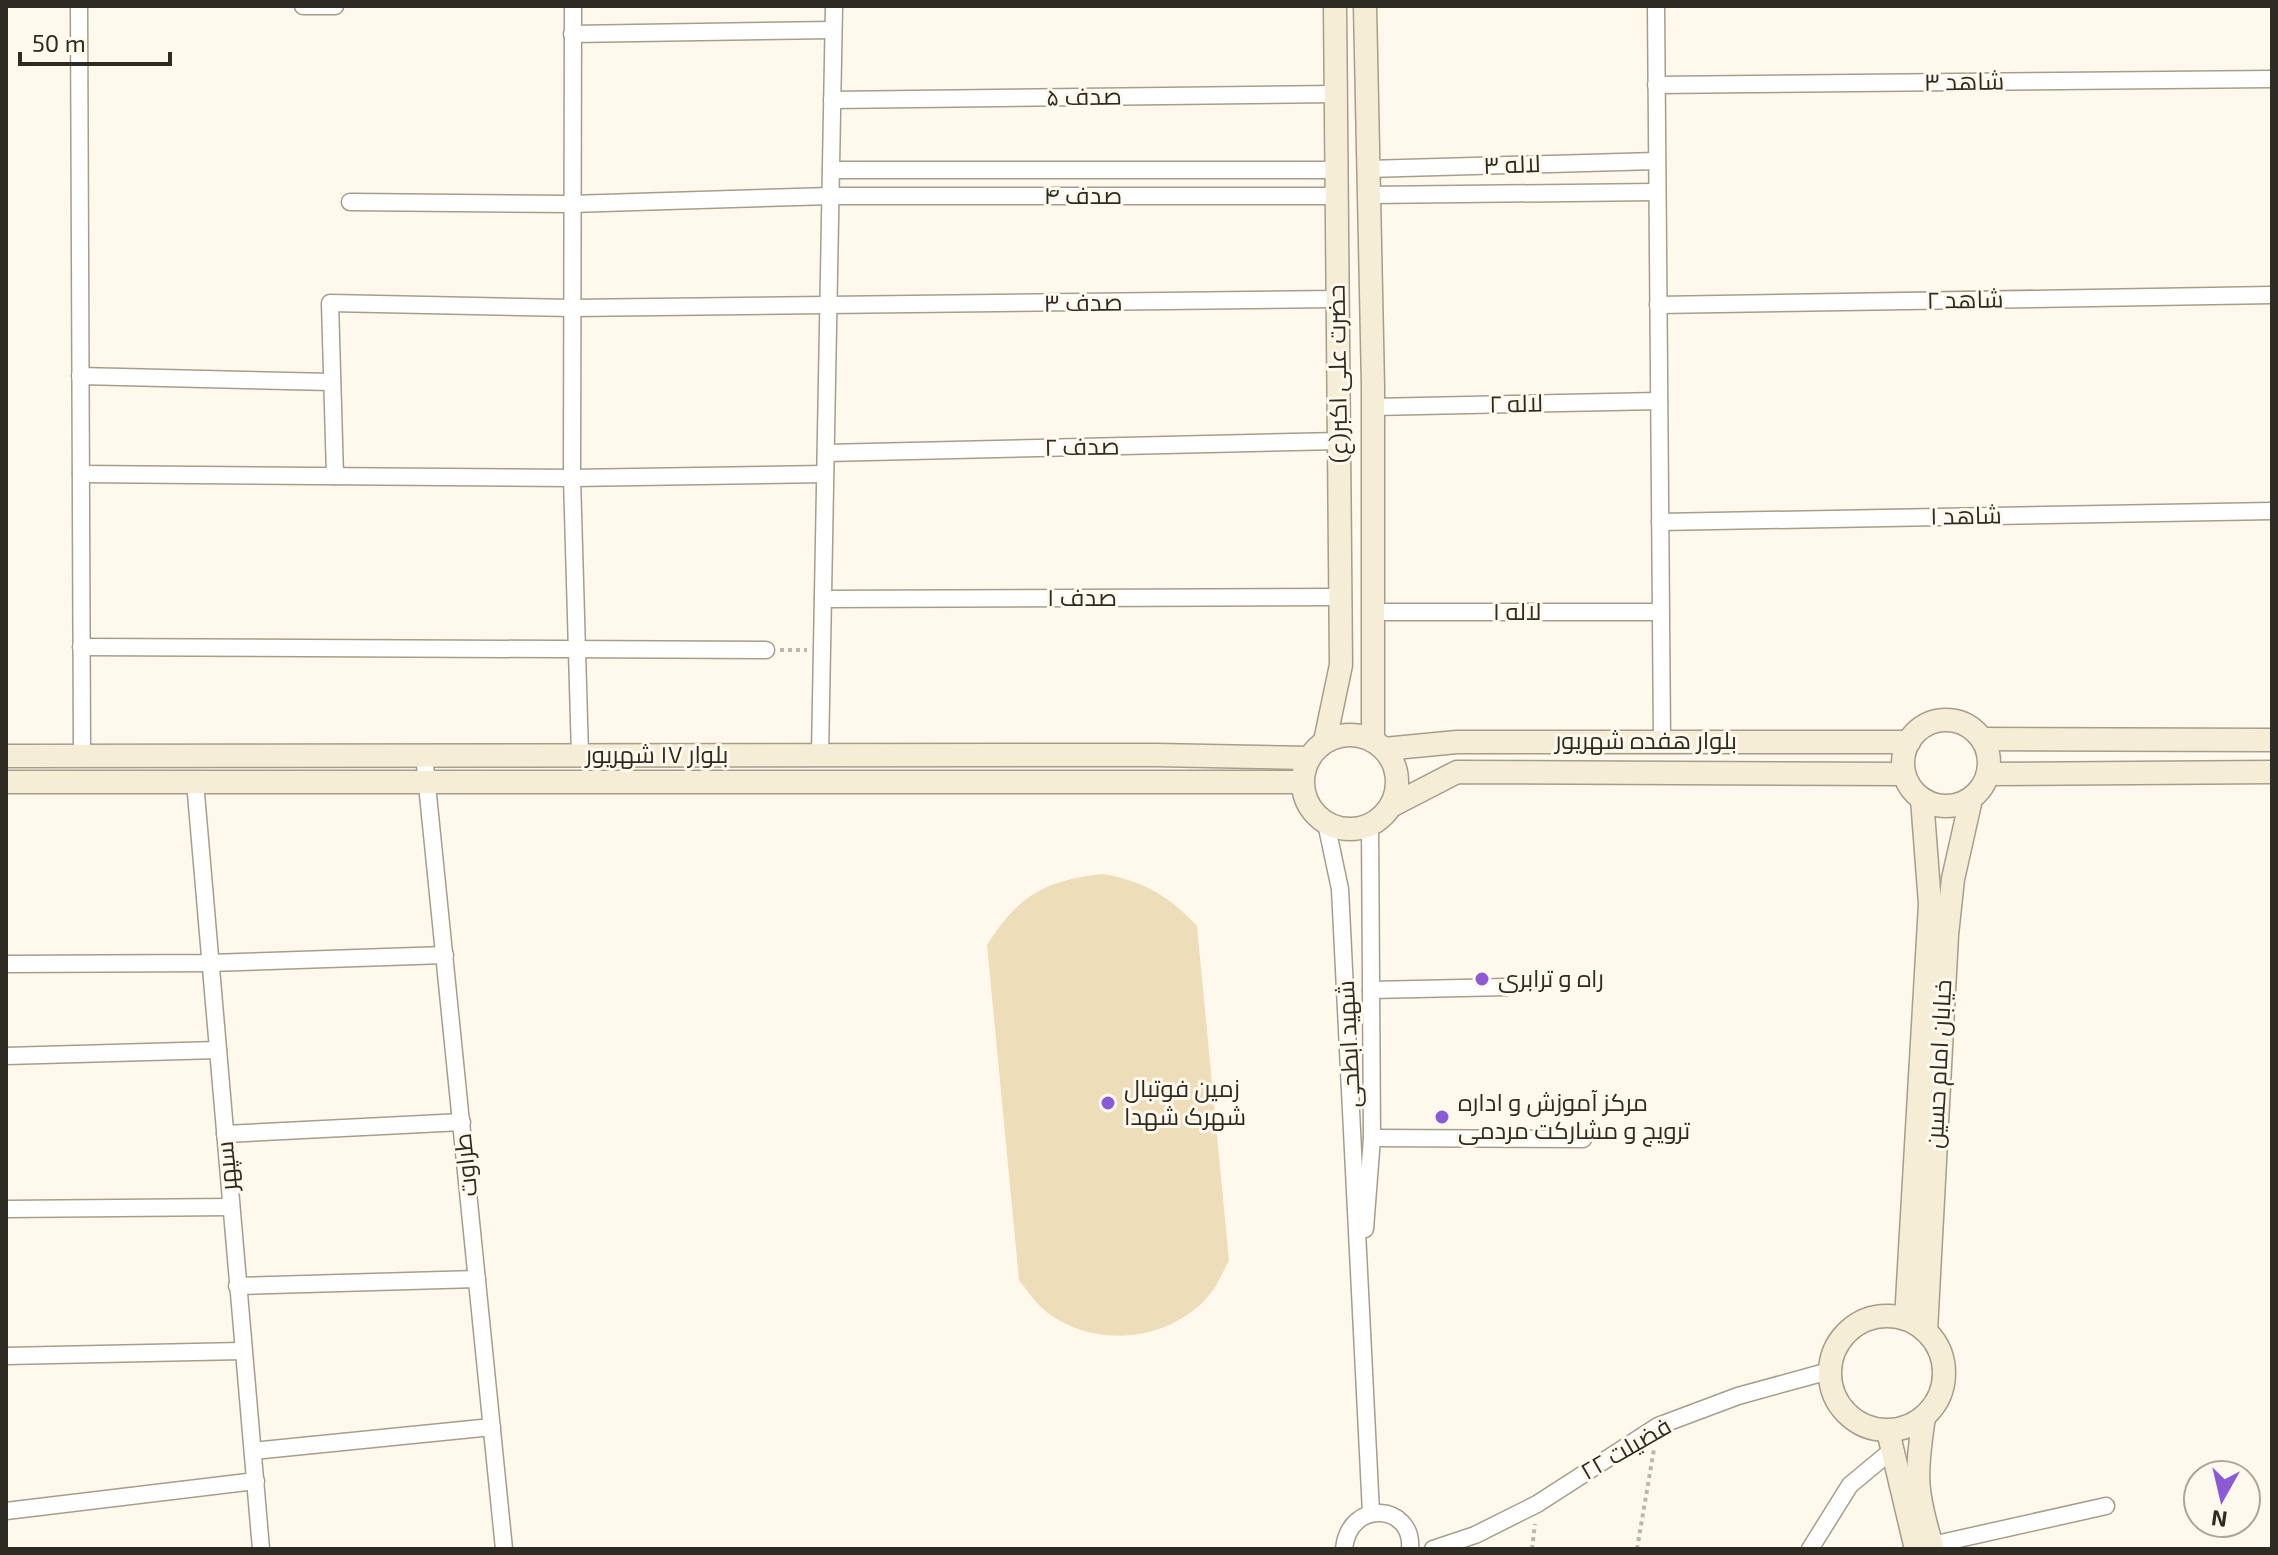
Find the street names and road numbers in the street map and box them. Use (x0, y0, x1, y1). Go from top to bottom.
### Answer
street label: شاهد ۳ (1923, 65, 2004, 96)
street label: صدف ۵ (1046, 80, 1122, 111)
street label: لاله ۳ (1483, 148, 1541, 179)
street label: صدف ۴ (1044, 180, 1122, 209)
street label: شاهد ۲ (1926, 283, 2004, 314)
street label: حضرت علی اکبر(ع) (1320, 284, 1356, 464)
street label: صدف ۳ (1043, 286, 1123, 317)
street label: لاله ۲ (1489, 388, 1543, 417)
street label: صدف ۲ (1044, 430, 1120, 461)
street label: شاهد ۱ (1930, 499, 2002, 530)
street label: صدف ۱ (1047, 582, 1117, 611)
street label: لاله ۱ (1493, 596, 1541, 625)
street label: بلوار هفده شهریور (1553, 725, 1737, 755)
street label: بلوار ۱۷ شهریور (583, 739, 729, 769)
street label: خیابان امام حسین (1919, 979, 1959, 1149)
street label: شهید ابطحی (1330, 980, 1366, 1108)
street label: طراوت (447, 1132, 482, 1198)
street label: سپهر (209, 1140, 244, 1194)
street label: فضیلت ۲۲ (1575, 1410, 1676, 1485)

